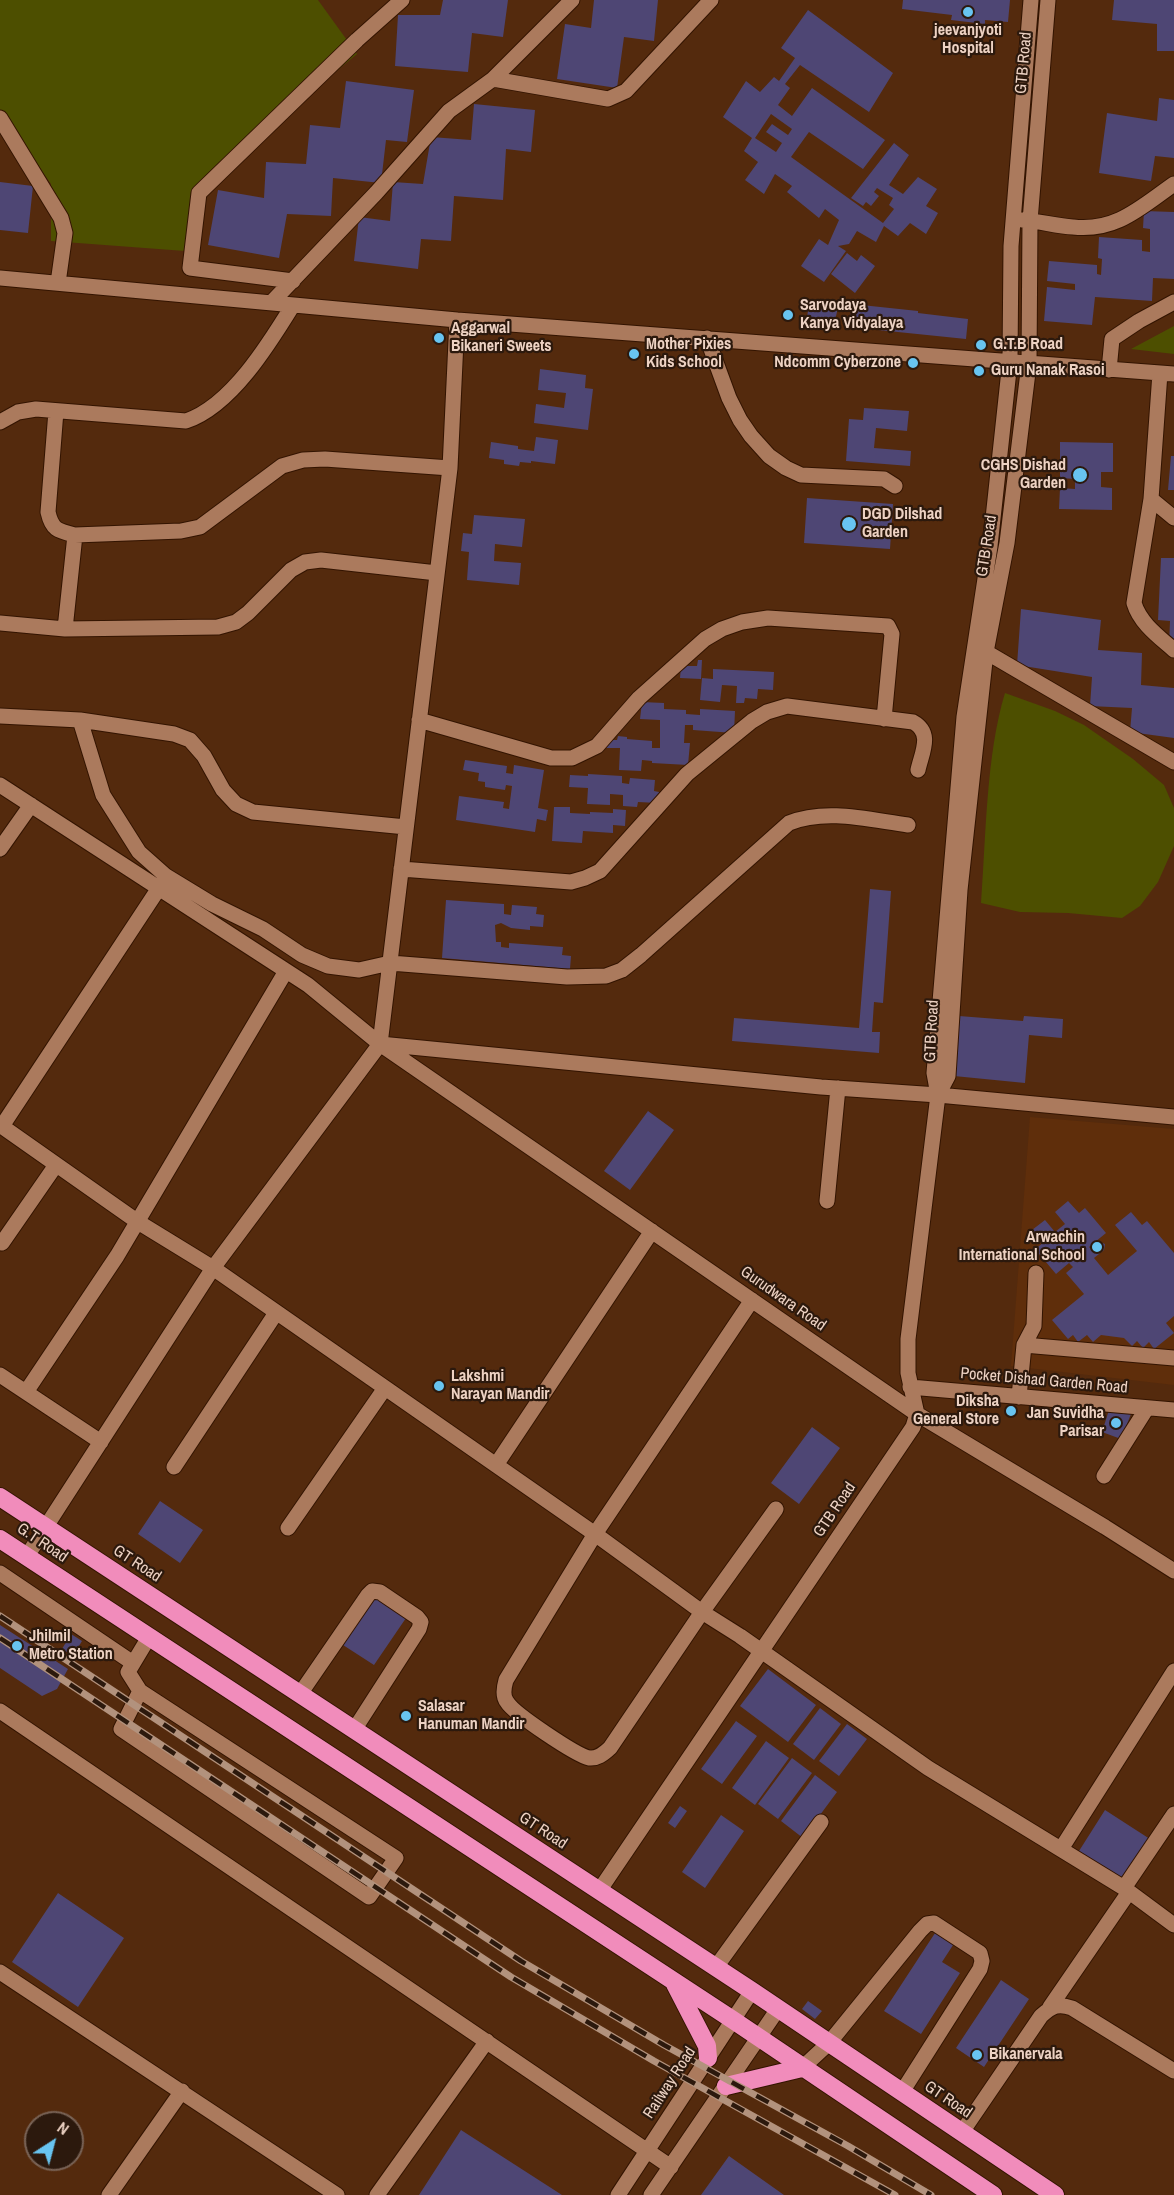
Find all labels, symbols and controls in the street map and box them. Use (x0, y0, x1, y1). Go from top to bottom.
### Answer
marker: jeevanjyoti Hospital (961, 5, 975, 19)
place label: jeevanjyoti Hospital (934, 21, 1002, 59)
street label: GTB Road (1012, 31, 1036, 95)
place label: Sarvodaya Kanya Vidyalaya (800, 296, 903, 334)
marker: Sarvodaya Kanya Vidyalaya (781, 308, 795, 322)
place label: Aggarwal Bikaneri Sweets (451, 319, 552, 357)
marker: Aggarwal Bikaneri Sweets (432, 331, 446, 345)
place label: Mother Pixies Kids School (646, 335, 731, 373)
place label: G.T.B Road (993, 335, 1063, 355)
marker: G.T.B Road (974, 338, 988, 352)
marker: Mother Pixies Kids School (627, 347, 641, 361)
place label: Ndcomm Cyberzone (774, 353, 901, 373)
marker: Ndcomm Cyberzone (906, 356, 920, 370)
place label: Guru Nanak Rasoi (991, 361, 1105, 381)
marker: Guru Nanak Rasoi (972, 364, 986, 378)
place label: CGHS Dishad Garden (981, 456, 1066, 494)
marker: CGHS Dishad Garden (1071, 466, 1089, 484)
place label: DGD Dilshad Garden (862, 505, 942, 543)
street label: GTB Road (973, 514, 1001, 578)
marker: DGD Dilshad Garden (840, 515, 858, 533)
street label: GTB Road (921, 1000, 943, 1062)
place label: Arwachin International School (959, 1228, 1085, 1266)
marker: Arwachin International School (1090, 1240, 1104, 1254)
street label: Gurudwara Road (737, 1262, 829, 1336)
street label: Pocket Dishad Garden Road (960, 1364, 1128, 1398)
place label: Lakshmi Narayan Mandir (451, 1367, 549, 1405)
marker: Lakshmi Narayan Mandir (432, 1379, 446, 1393)
place label: Diksha General Store (913, 1392, 999, 1430)
marker: Diksha General Store (1004, 1404, 1018, 1418)
place label: Jan Suvidha Parisar (1027, 1404, 1104, 1442)
marker: Jan Suvidha Parisar (1109, 1416, 1123, 1430)
street label: GTB Road (810, 1479, 860, 1541)
street label: G.T Road (13, 1519, 71, 1567)
street label: GT Road (109, 1541, 165, 1587)
place label: Jhilmil Metro Station (29, 1627, 113, 1665)
marker: Jhilmil Metro Station (10, 1639, 24, 1653)
place label: Salasar Hanuman Mandir (418, 1697, 524, 1735)
marker: Salasar Hanuman Mandir (399, 1709, 413, 1723)
street label: GT Road (515, 1808, 571, 1854)
street label: Railway Road (640, 2044, 700, 2122)
place label: Bikanervala (989, 2045, 1063, 2065)
marker: Bikanervala (970, 2048, 984, 2062)
street label: GT Road (921, 2077, 975, 2123)
north arrow (24, 2111, 84, 2171)
text: N (53, 2116, 74, 2140)

